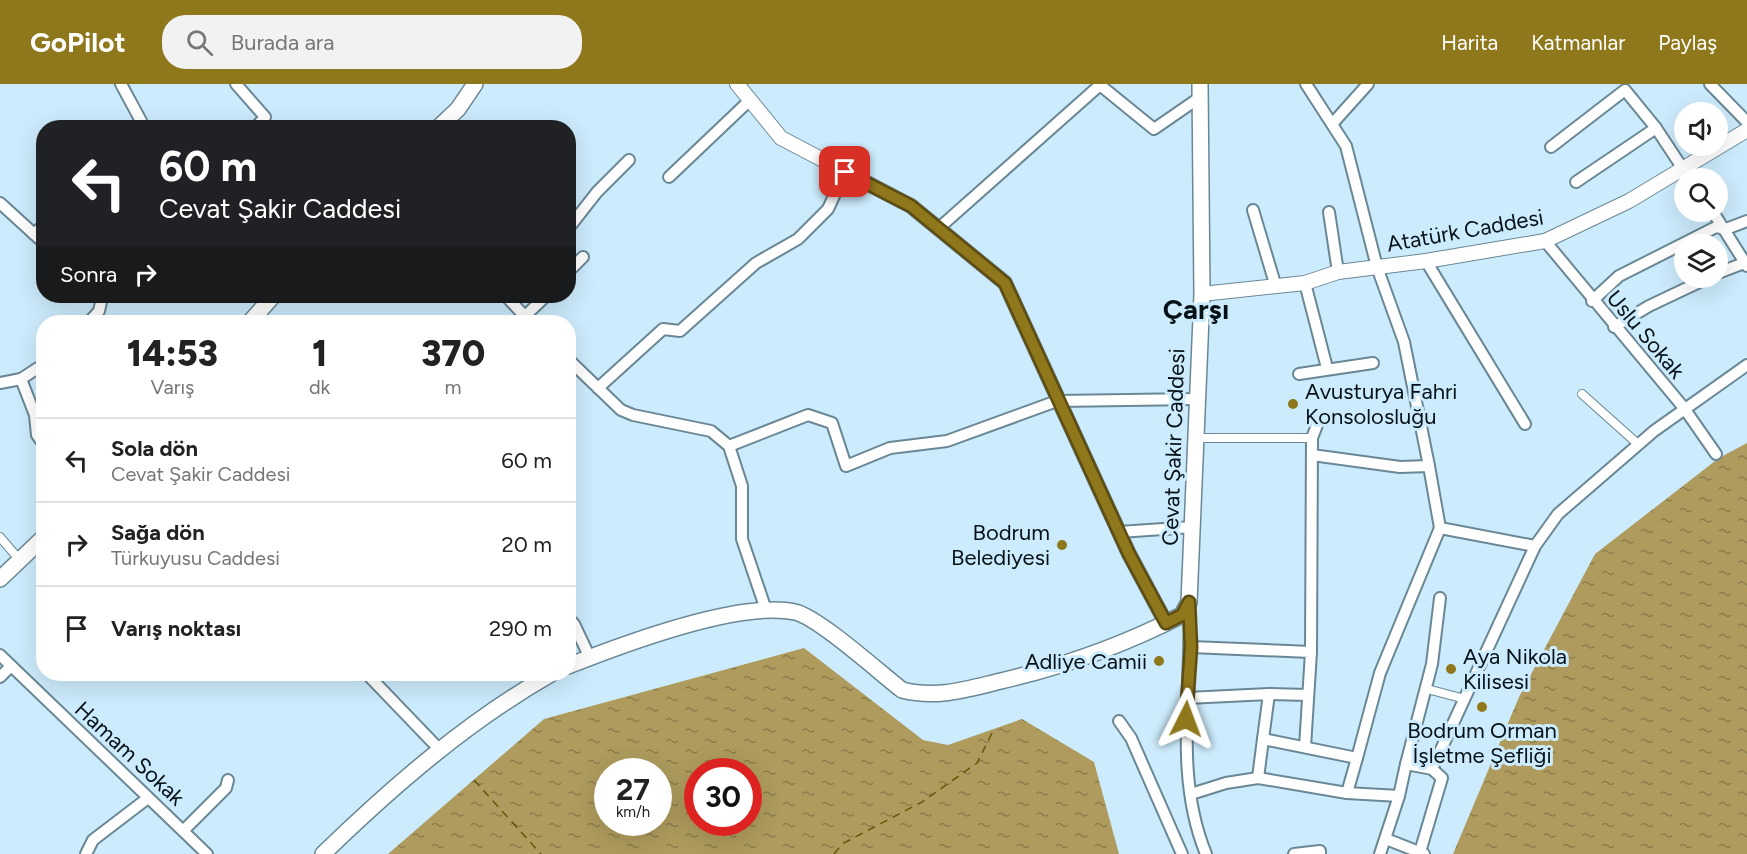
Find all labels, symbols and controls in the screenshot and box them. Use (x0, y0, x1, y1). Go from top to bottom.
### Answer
search box (162, 15, 582, 69)
text: GoPilot (30, 25, 126, 59)
icon: search (183, 26, 216, 59)
text: Burada ara (231, 29, 335, 56)
text: Harita (1441, 30, 1498, 55)
text: Katmanlar (1531, 30, 1625, 55)
text: Paylaş (1658, 30, 1717, 55)
map controls (1674, 102, 1728, 288)
button: sound (1674, 102, 1728, 156)
text: 60 m (159, 141, 257, 192)
icon: left (60, 144, 138, 222)
pin (819, 146, 870, 197)
icon: arrive (828, 155, 861, 188)
button: search (1674, 168, 1728, 222)
text: Cevat Şakir Caddesi (159, 192, 401, 225)
street label: Atatürk Caddesi (1385, 203, 1546, 258)
button: layers (1674, 234, 1728, 288)
icon: right (129, 258, 162, 291)
text: Sonra (60, 261, 117, 288)
street label: Uslu Sokak (1601, 285, 1691, 384)
district label: Çarşı (1163, 292, 1229, 326)
text: 14:53 (127, 332, 218, 375)
text: 1 (312, 332, 327, 375)
text: 370 (421, 332, 485, 375)
street label: Cevat Şakir Caddesi (1157, 348, 1190, 546)
text: Varış (150, 375, 194, 399)
text: dk (309, 375, 330, 399)
text: m (445, 375, 462, 399)
place label: Avusturya Fahri Konsolosluğu (1305, 378, 1457, 430)
marker: Avusturya Fahri Konsolosluğu (1286, 397, 1300, 411)
text: Sola dön (111, 435, 198, 462)
icon: left (60, 444, 93, 477)
text: 60 m (501, 447, 552, 474)
text: Cevat Şakir Caddesi (111, 462, 290, 486)
text: Sağa dön (111, 519, 205, 546)
place label: Bodrum Belediyesi (951, 519, 1050, 571)
icon: right (60, 528, 93, 561)
text: 20 m (501, 531, 552, 558)
marker: Bodrum Belediyesi (1055, 538, 1069, 552)
text: Türkuyusu Caddesi (111, 546, 280, 570)
icon: arrive (60, 612, 93, 645)
text: Varış noktası (111, 615, 241, 642)
text: 290 m (489, 615, 552, 642)
place label: Aya Nikola Kilisesi (1463, 643, 1567, 695)
place label: Adliye Camii (1025, 648, 1147, 675)
marker: Adliye Camii (1152, 654, 1166, 668)
marker: Aya Nikola Kilisesi (1444, 662, 1458, 676)
position arrow (1154, 687, 1218, 751)
street label: Hamam Sokak (69, 696, 190, 811)
marker: Bodrum Orman İşletme Şefliği (1475, 700, 1489, 714)
place label: Bodrum Orman İşletme Şefliği (1407, 717, 1557, 769)
speed limit sign: 30 (684, 758, 762, 836)
text: 27 (616, 771, 650, 808)
text: km/h (616, 803, 650, 821)

